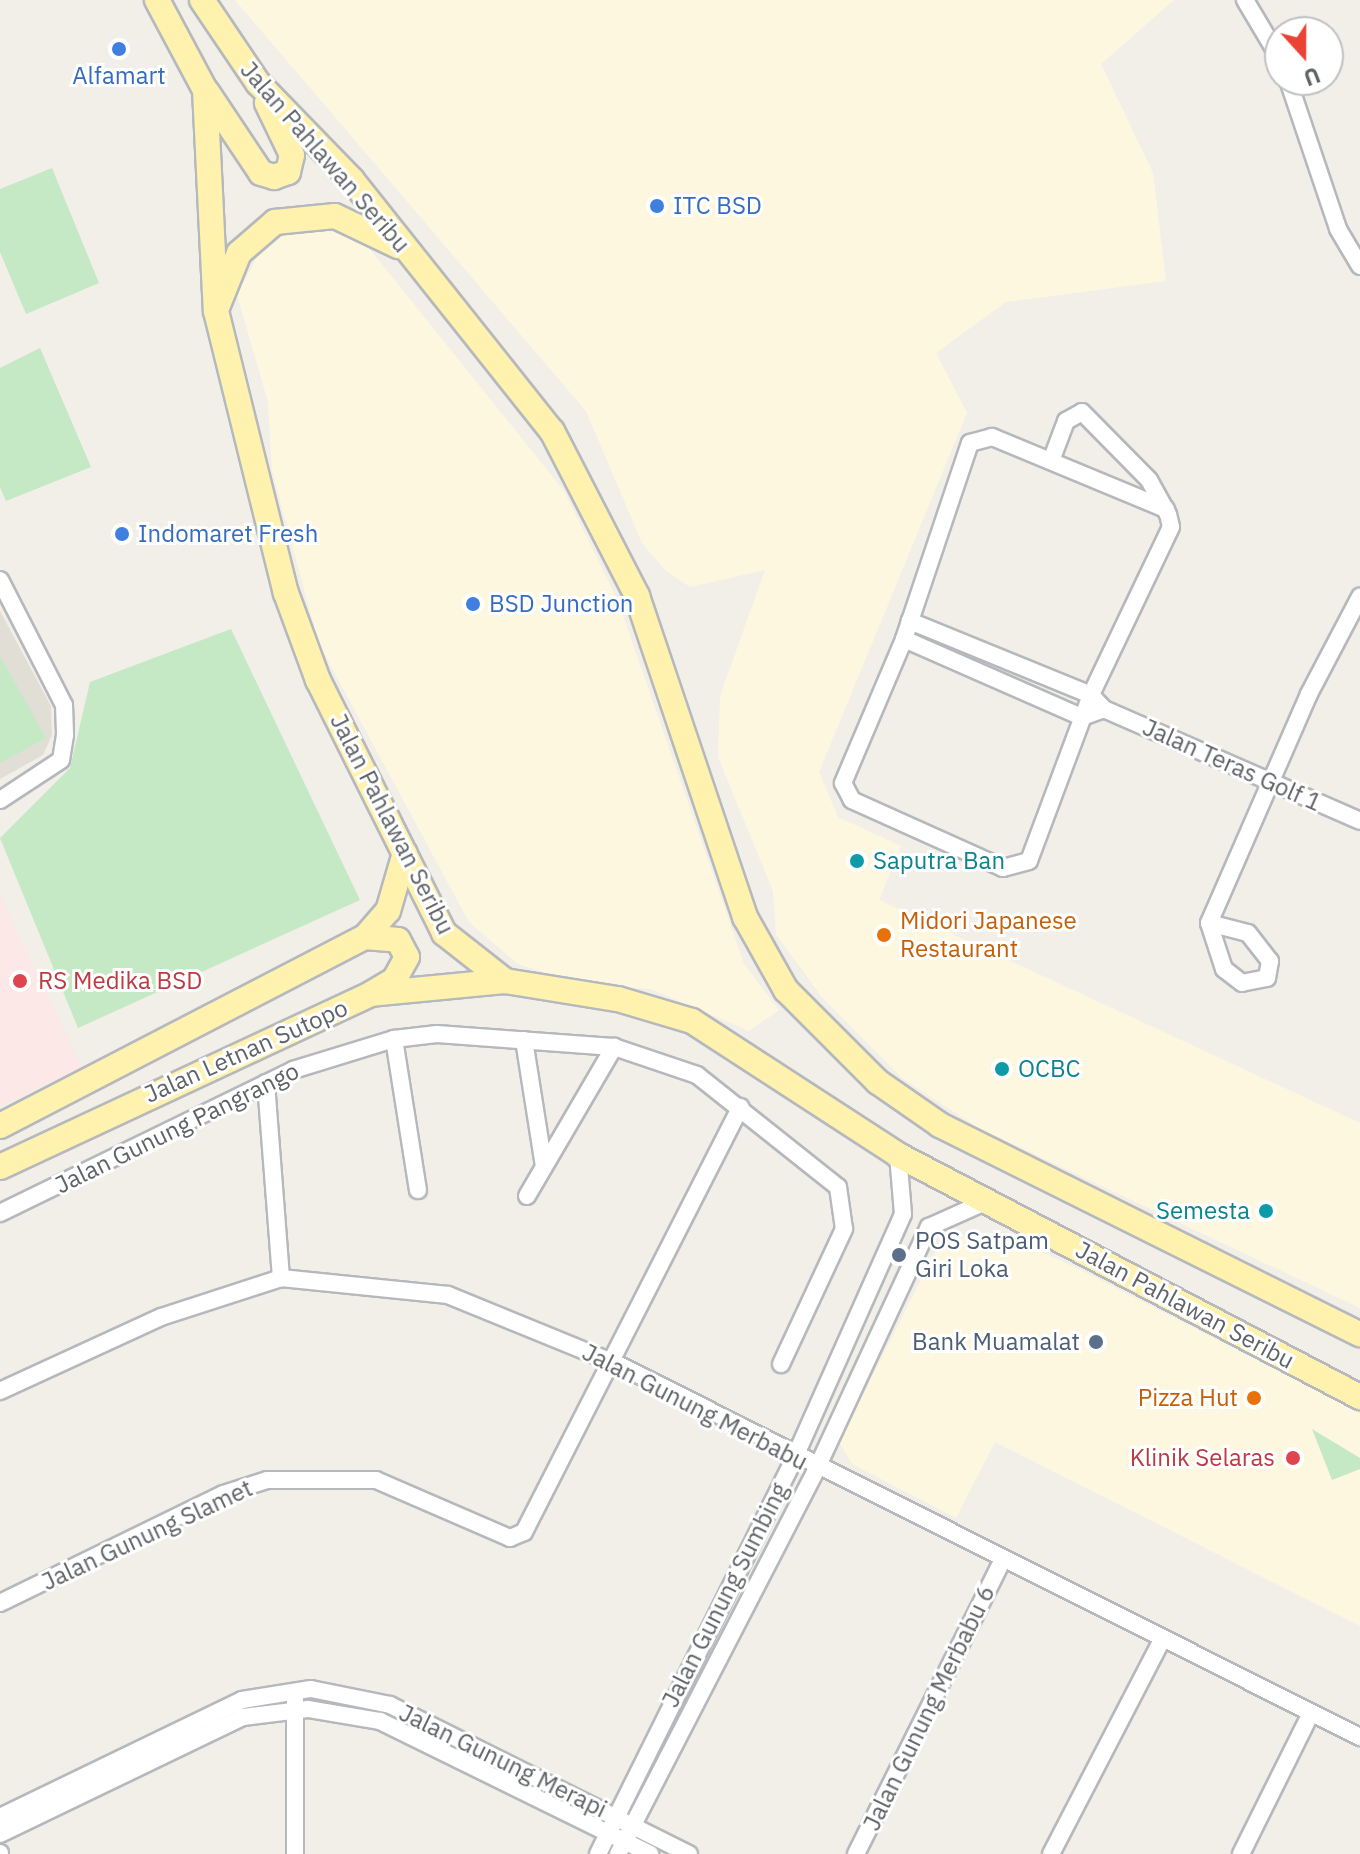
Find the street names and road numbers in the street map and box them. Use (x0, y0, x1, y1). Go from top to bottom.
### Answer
street label: Jalan Pahlawan Seribu (234, 56, 416, 258)
street label: Jalan Pahlawan Seribu (324, 709, 460, 939)
street label: Jalan Teras Golf 1 (1138, 713, 1326, 817)
street label: Jalan Letnan Sutopo (140, 993, 352, 1109)
street label: Jalan Gunung Pangrango (50, 1056, 304, 1200)
street label: Jalan Pahlawan Seribu (1071, 1235, 1299, 1375)
street label: Jalan Gunung Merbabu (578, 1338, 812, 1476)
street label: Jalan Gunung Slamet (37, 1474, 257, 1596)
street label: Jalan Gunung Sumbing (656, 1478, 794, 1712)
street label: Jalan Gunung Merbabu 6 (857, 1581, 1001, 1835)
street label: Jalan Gunung Merapi (395, 1698, 611, 1824)

